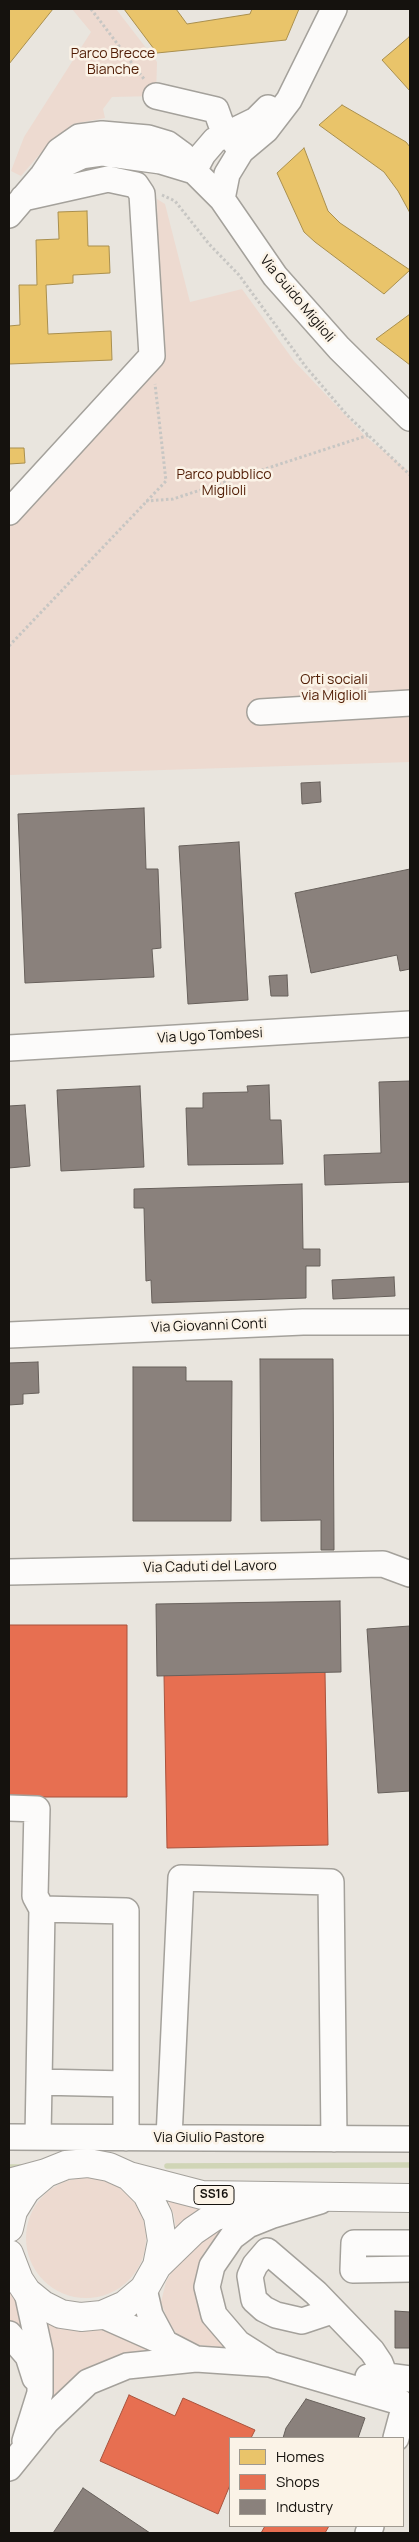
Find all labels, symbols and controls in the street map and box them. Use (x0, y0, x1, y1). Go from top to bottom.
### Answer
park label: Parco Brecce Bianche (71, 46, 155, 78)
street label: Via Guido Miglioli (256, 252, 338, 346)
park label: Parco pubblico Miglioli (177, 467, 271, 500)
park label: Orti sociali via Miglioli (300, 672, 368, 704)
street label: Via Ugo Tombesi (157, 1025, 263, 1047)
street label: Via Giovanni Conti (151, 1316, 267, 1336)
street label: Via Caduti del Lavoro (143, 1557, 277, 1577)
street label: Via Giulio Pastore (153, 2130, 265, 2146)
road number: SS16 (194, 2186, 234, 2204)
legend (229, 2437, 404, 2527)
text: Homes (276, 2446, 324, 2467)
text: Shops (276, 2471, 320, 2492)
text: Industry (276, 2496, 333, 2517)

